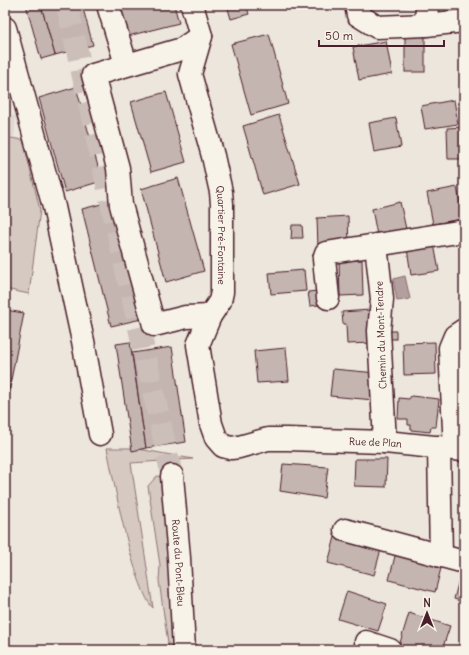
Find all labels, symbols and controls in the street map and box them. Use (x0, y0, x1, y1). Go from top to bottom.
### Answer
scale bar (319, 22, 444, 48)
text: 50 m (325, 28, 354, 43)
street label: Quartier Pré-Fontaine (213, 184, 229, 285)
street label: Chemin du Mont-Tendre (373, 281, 389, 389)
street label: Rue de Plan (349, 434, 403, 450)
street label: Route du Pont-Bleu (169, 519, 188, 607)
north arrow (407, 593, 447, 633)
text: N (423, 596, 431, 610)

